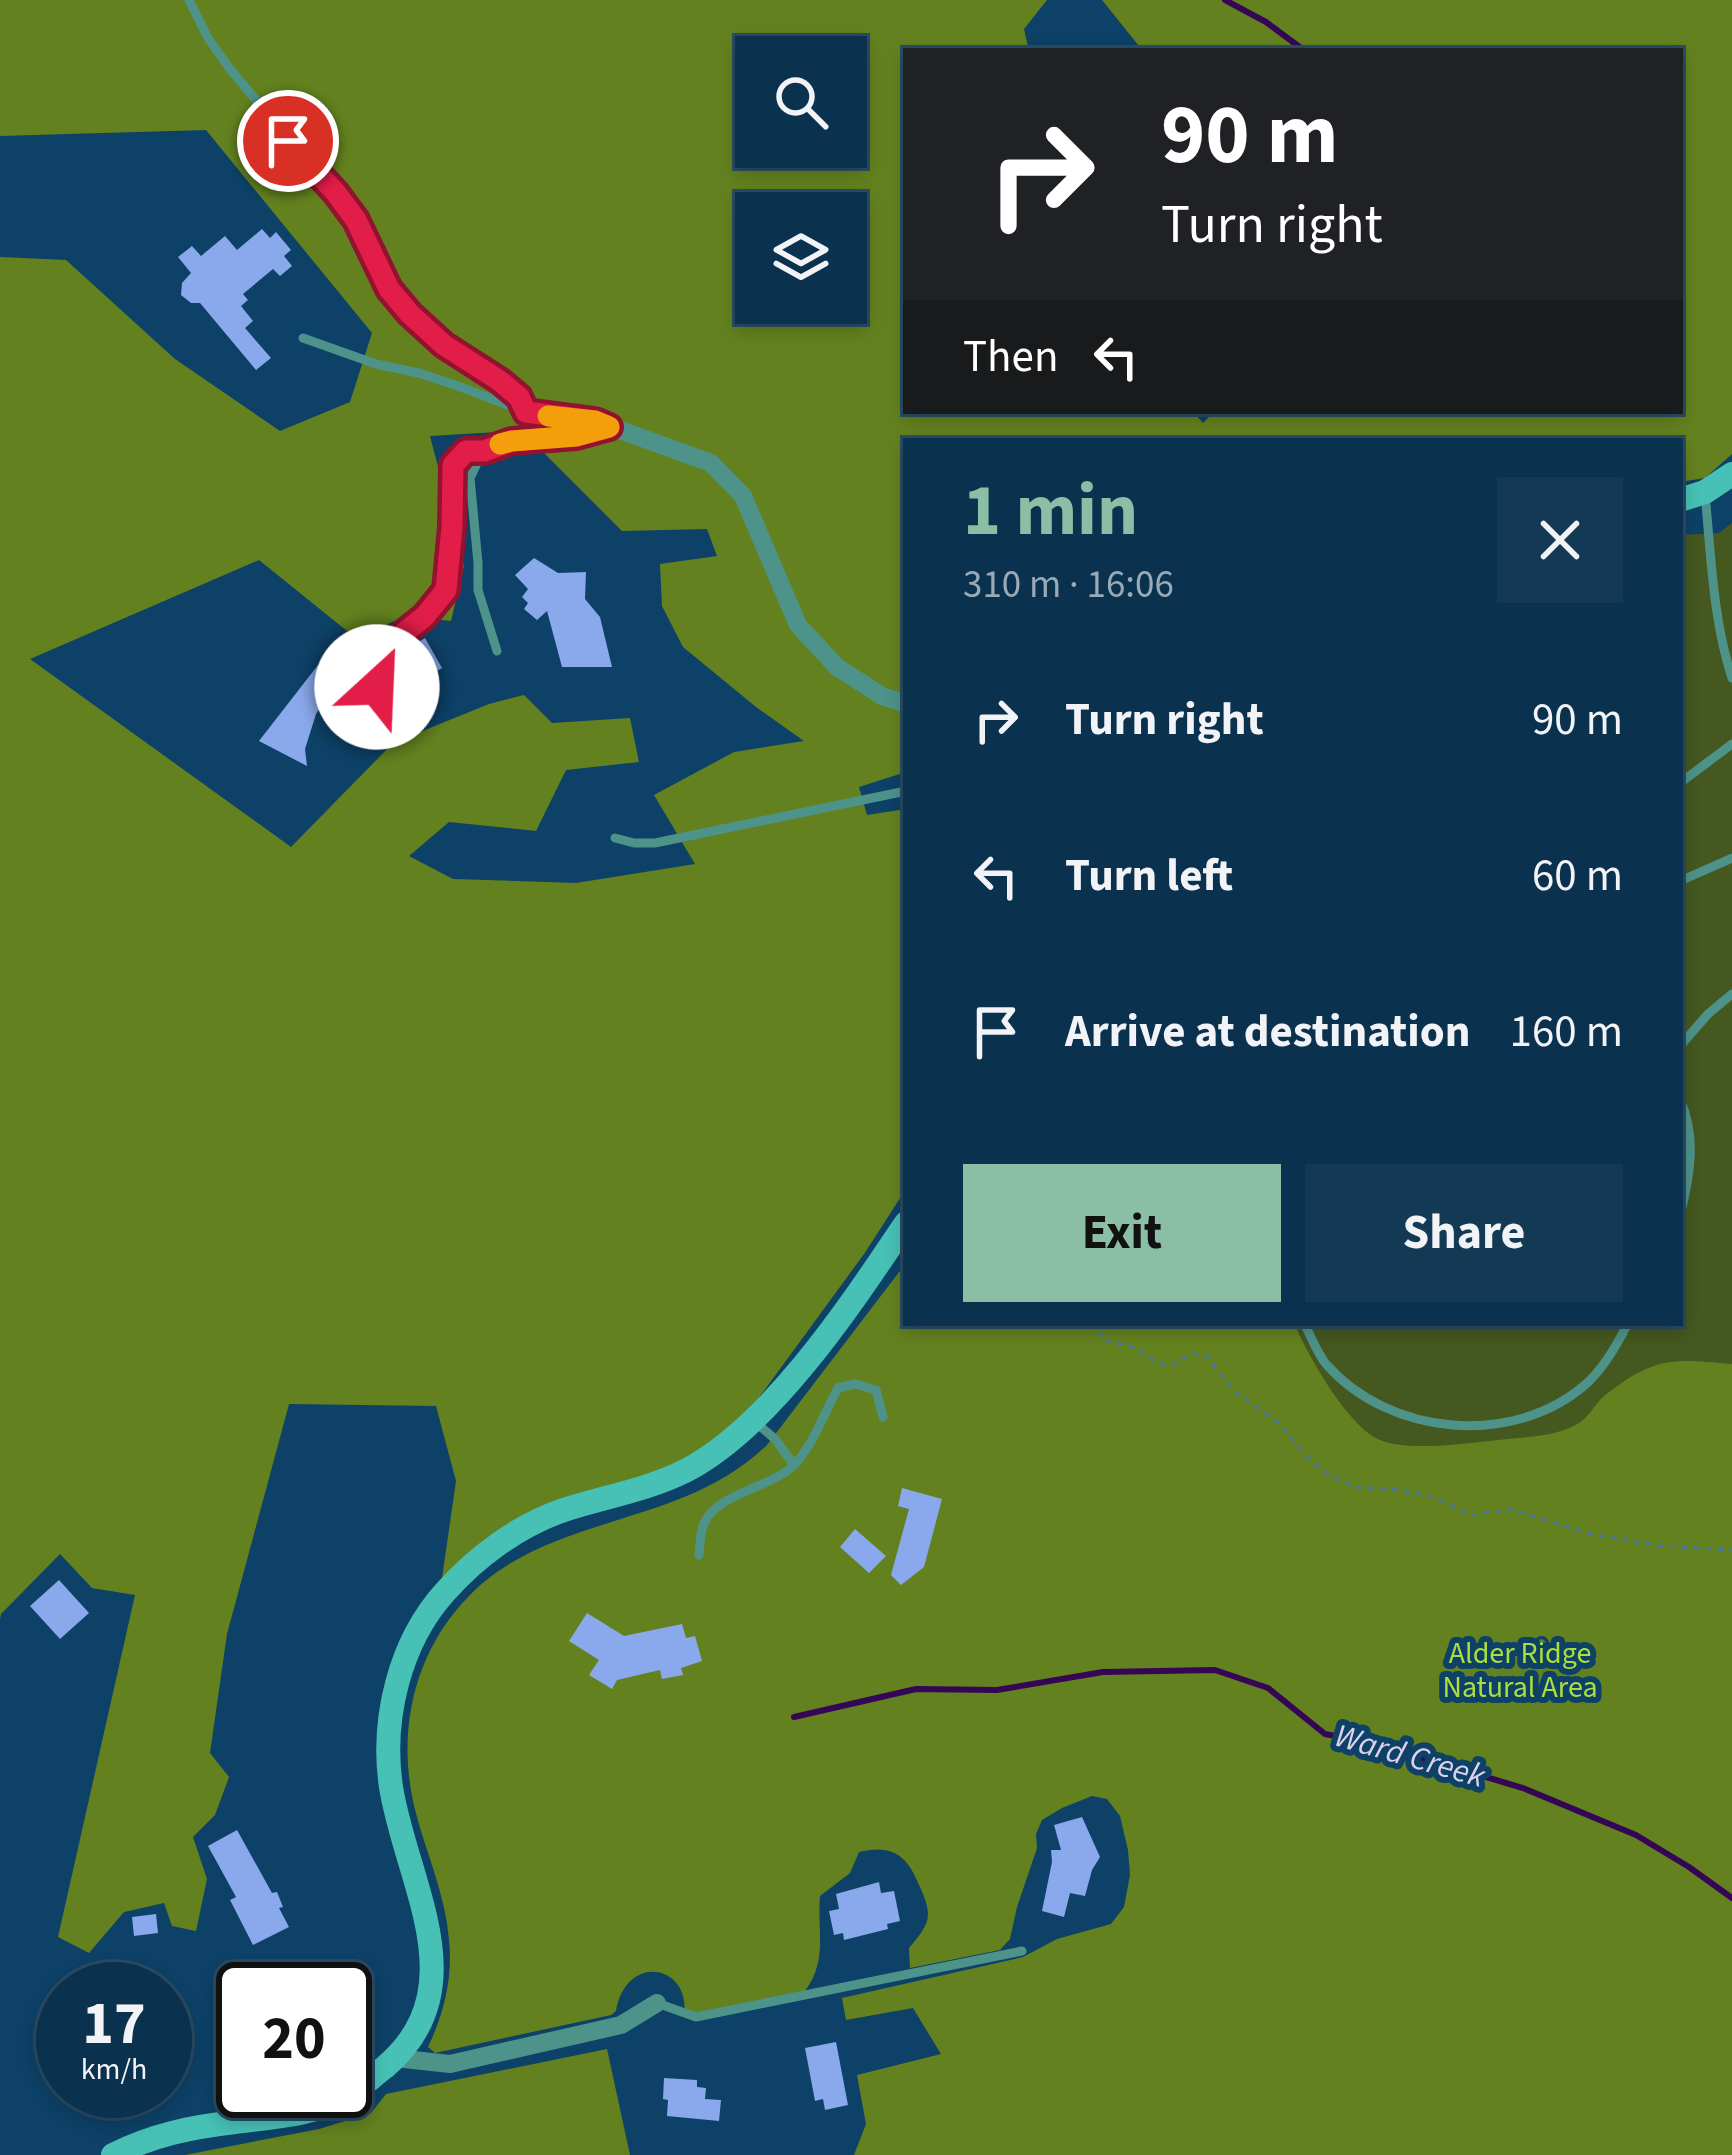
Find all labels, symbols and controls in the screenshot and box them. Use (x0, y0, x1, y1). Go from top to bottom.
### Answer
map controls (735, 36, 867, 324)
button: search (735, 36, 867, 168)
text: 90 m (1161, 76, 1339, 196)
pin (237, 90, 339, 192)
icon: right (963, 96, 1119, 252)
icon: arrive (255, 108, 321, 174)
text: Turn right (1161, 187, 1383, 264)
button: layers (735, 192, 867, 324)
icon: left (1083, 324, 1149, 390)
text: Then (963, 325, 1059, 389)
text: 1 min (963, 460, 1138, 563)
button: close (1497, 477, 1623, 603)
text: 310 m · 16:06 (963, 557, 1174, 613)
position arrow (314, 624, 440, 750)
icon: right (963, 687, 1029, 753)
text: Turn right (1065, 688, 1264, 752)
text: 90 m (1532, 688, 1623, 752)
icon: left (963, 843, 1029, 909)
text: Turn left (1065, 844, 1233, 908)
text: 60 m (1532, 844, 1623, 908)
icon: arrive (963, 999, 1029, 1065)
text: Arrive at destination (1065, 1000, 1470, 1064)
text: 160 m (1510, 1000, 1623, 1064)
button: Exit (963, 1164, 1281, 1302)
button: Share (1305, 1164, 1623, 1302)
park label: Alder Ridge Natural Area (1442, 1632, 1598, 1709)
water label: Ward Creek (1329, 1712, 1492, 1800)
speed limit sign: 20 (216, 1962, 372, 2118)
text: 17 (82, 1982, 146, 2067)
text: km/h (81, 2048, 147, 2091)

